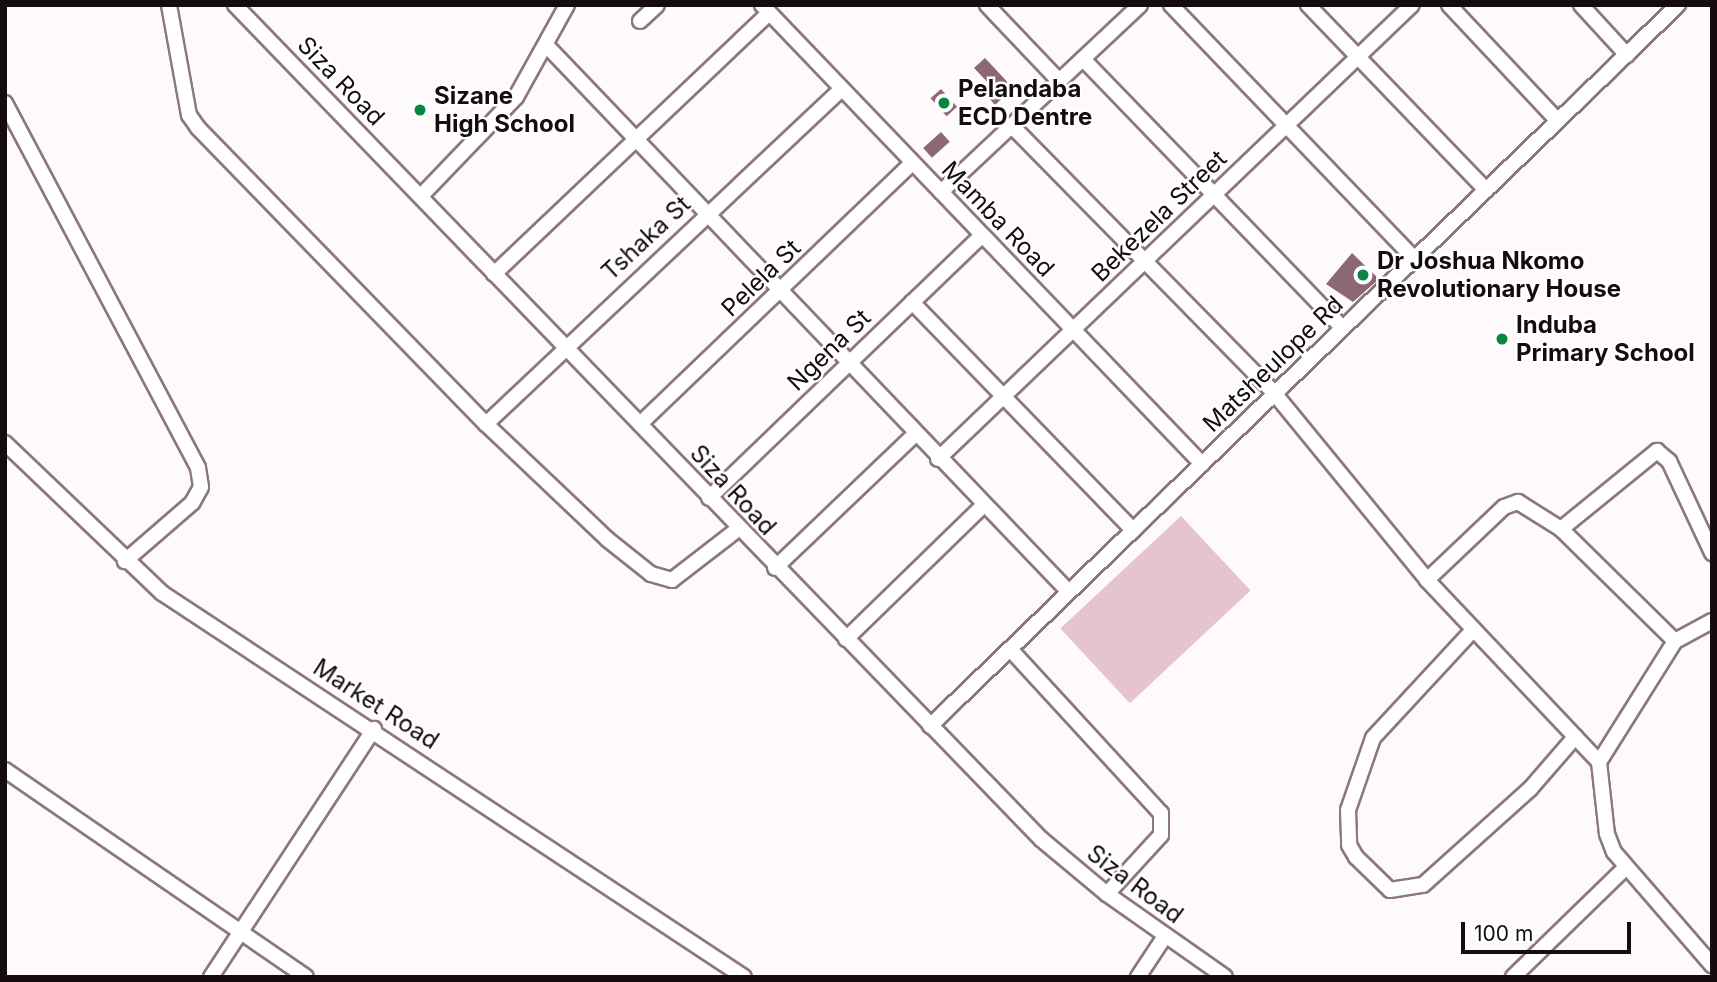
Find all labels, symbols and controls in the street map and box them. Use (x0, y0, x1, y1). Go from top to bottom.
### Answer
street label: Siza Road (292, 31, 390, 131)
place label: Pelandaba ECD Dentre (958, 75, 1092, 131)
place label: Sizane High School (434, 82, 575, 138)
marker: Pelandaba ECD Dentre (936, 95, 952, 111)
marker: Sizane High School (412, 102, 428, 118)
street label: Bekezela Street (1085, 144, 1233, 288)
street label: Mamba Road (936, 155, 1060, 283)
street label: Tshaka St (596, 190, 696, 286)
street label: Pelela St (716, 234, 806, 322)
place label: Dr Joshua Nkomo Revolutionary House (1377, 247, 1621, 303)
marker: Dr Joshua Nkomo Revolutionary House (1355, 267, 1371, 283)
street label: Matsheulope Rd (1197, 290, 1349, 438)
street label: Ngena St (781, 303, 877, 397)
place label: Induba Primary School (1516, 311, 1695, 367)
marker: Induba Primary School (1494, 331, 1510, 347)
street label: Siza Road (684, 439, 782, 541)
street label: Market Road (308, 653, 444, 755)
street label: Siza Road (1081, 839, 1189, 929)
scale bar (1465, 908, 1635, 952)
text: 100 m (1474, 921, 1533, 946)

